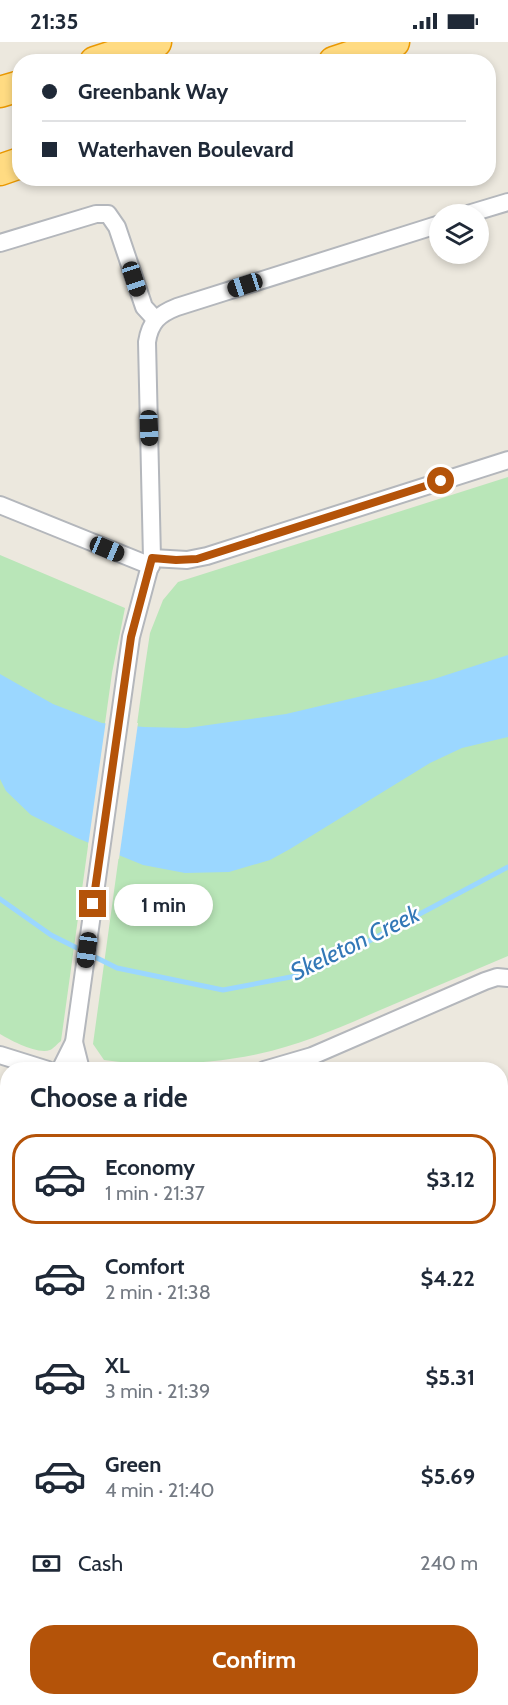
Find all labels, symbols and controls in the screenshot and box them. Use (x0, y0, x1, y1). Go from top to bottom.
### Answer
text: 21:35 (30, 8, 78, 35)
text: Greenbank Way (78, 78, 228, 105)
text: Waterhaven Boulevard (78, 136, 294, 163)
map controls (429, 204, 489, 264)
button: layers (429, 204, 489, 264)
car (120, 259, 148, 299)
car (225, 271, 265, 299)
car (139, 410, 159, 446)
route start (427, 467, 454, 494)
car (87, 534, 127, 564)
callout: 1 min (114, 883, 213, 925)
route end (79, 890, 106, 917)
text: 1 min (141, 893, 186, 917)
water label: Skeleton Creek (285, 898, 425, 986)
car (76, 931, 98, 969)
text: Choose a ride (30, 1081, 188, 1114)
icon: car (33, 1152, 87, 1206)
text: Economy (105, 1154, 195, 1181)
text: $3.12 (426, 1166, 475, 1193)
text: 1 min · 21:37 (105, 1181, 205, 1205)
icon: car (33, 1251, 87, 1305)
text: Comfort (105, 1253, 184, 1280)
text: $4.22 (420, 1265, 475, 1292)
text: 2 min · 21:38 (105, 1280, 211, 1304)
icon: car (33, 1350, 87, 1404)
text: XL (105, 1352, 130, 1379)
text: $5.31 (426, 1364, 475, 1391)
text: 3 min · 21:39 (105, 1379, 210, 1403)
icon: car (33, 1449, 87, 1503)
text: Green (105, 1451, 161, 1478)
text: $5.69 (421, 1463, 475, 1490)
text: 4 min · 21:40 (105, 1478, 214, 1502)
icon: cash (30, 1547, 63, 1580)
text: Cash (78, 1550, 123, 1577)
text: 240 m (420, 1551, 478, 1575)
button: Confirm (30, 1625, 478, 1694)

